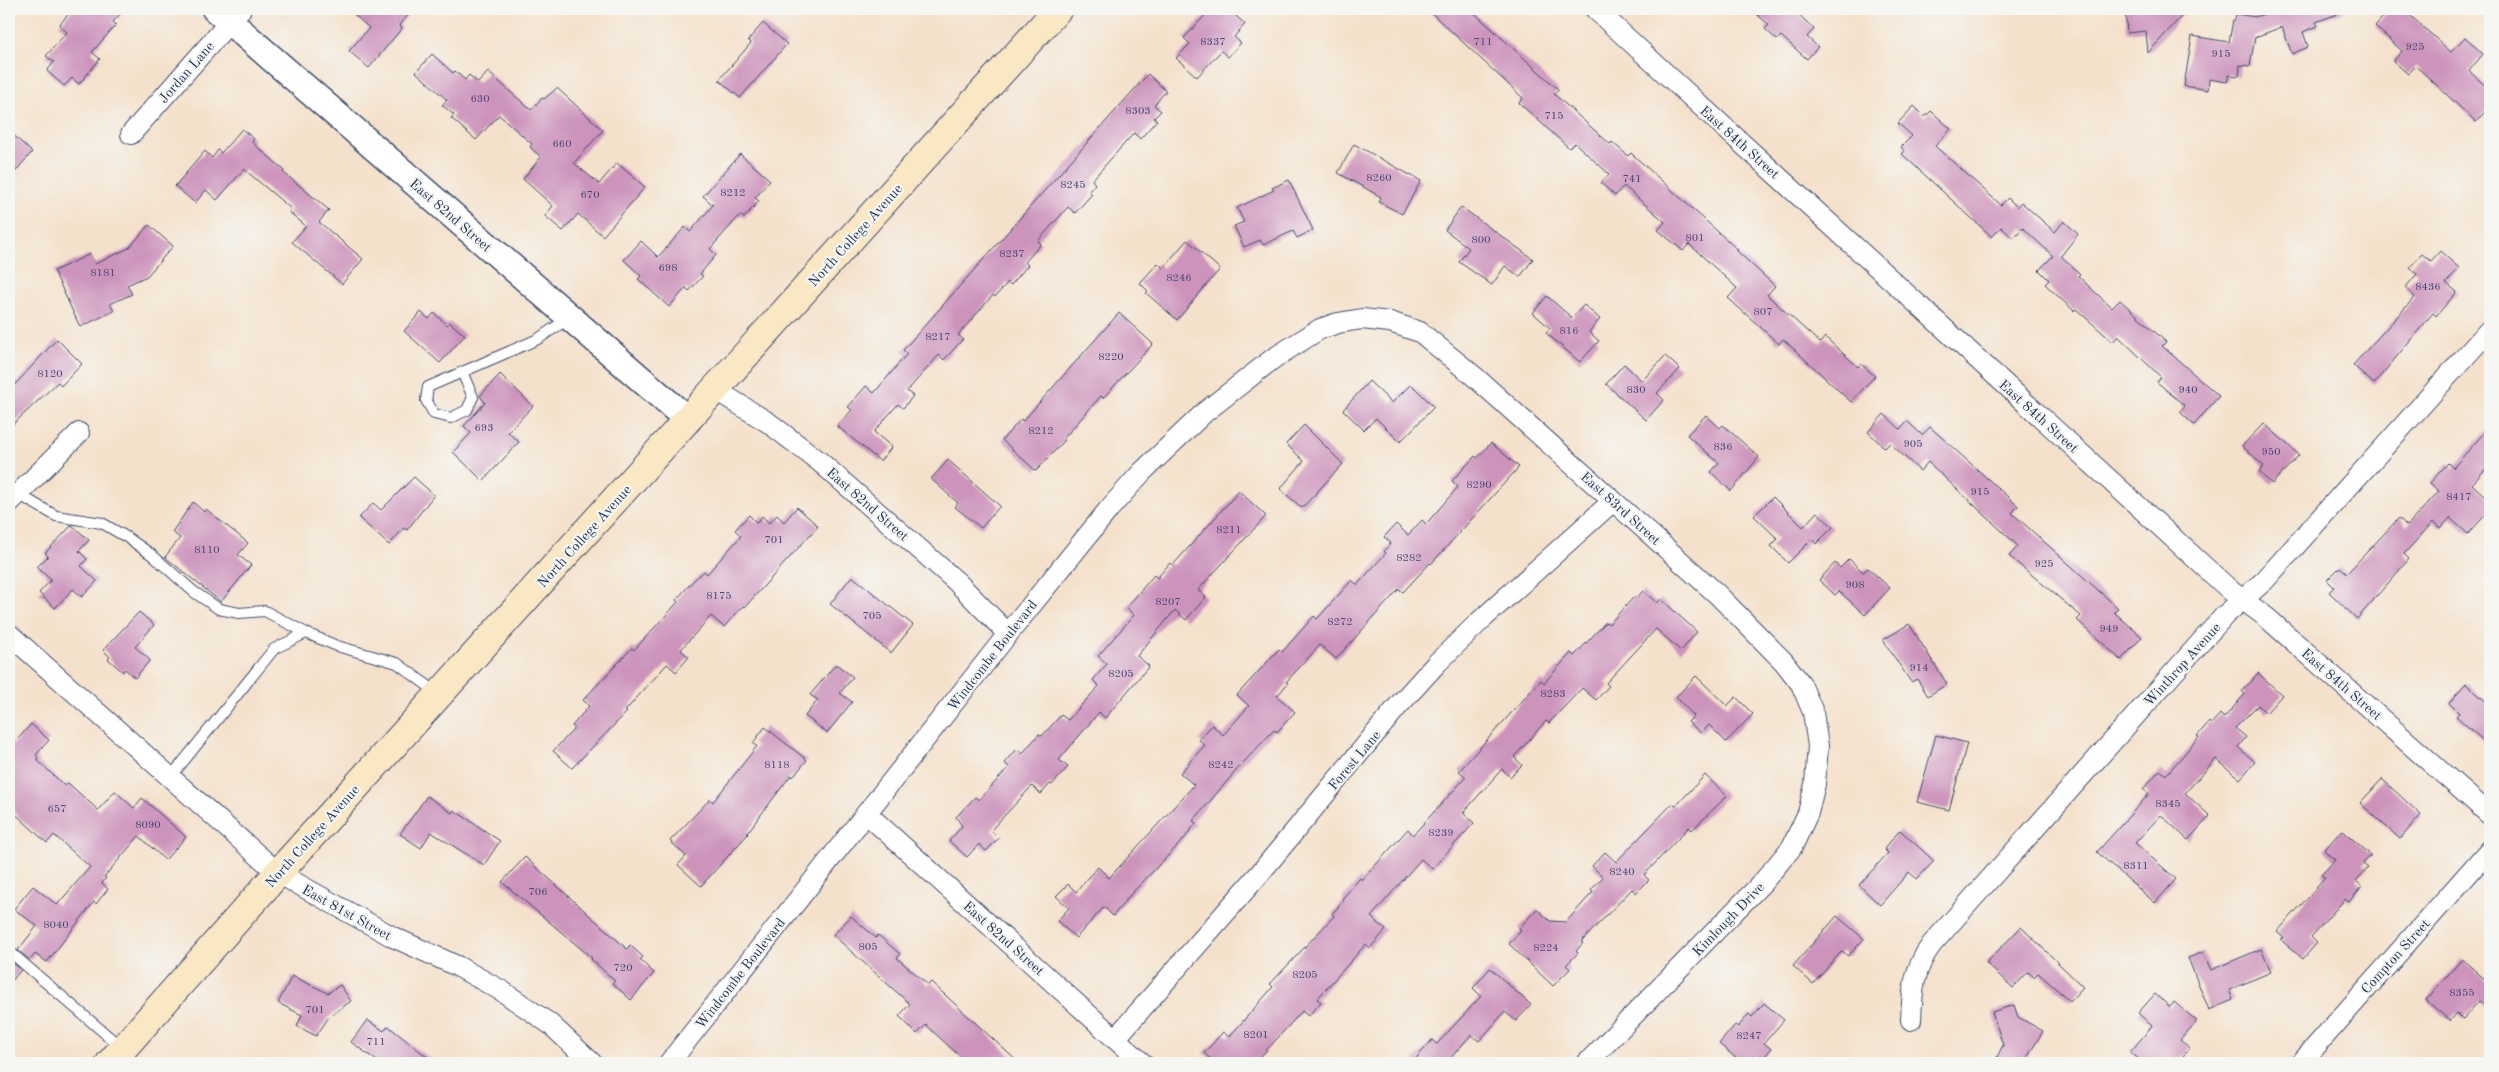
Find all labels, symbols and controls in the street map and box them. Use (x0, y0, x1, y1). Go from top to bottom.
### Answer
house number: 8337 (1200, 37, 1226, 48)
house number: 711 (1473, 37, 1493, 48)
street label: Jordan Lane (156, 39, 217, 106)
house number: 925 (2405, 42, 2425, 53)
house number: 915 (2211, 49, 2231, 60)
house number: 630 (470, 94, 490, 105)
street label: East 84th Street (1697, 104, 1782, 182)
house number: 8303 (1125, 106, 1151, 117)
house number: 715 (1544, 111, 1564, 122)
house number: 660 (552, 139, 572, 150)
house number: 8260 (1366, 173, 1392, 184)
house number: 741 (1622, 174, 1642, 185)
street label: East 82nd Street (407, 176, 494, 255)
house number: 8245 (1060, 180, 1086, 191)
street label: North College Avenue (806, 182, 905, 290)
house number: 8212 (720, 188, 746, 199)
house number: 670 (580, 190, 600, 201)
house number: 801 (1685, 233, 1705, 244)
house number: 800 (1471, 235, 1491, 246)
house number: 8237 (999, 249, 1025, 260)
house number: 698 (658, 263, 678, 274)
house number: 8181 (90, 268, 116, 279)
house number: 8246 (1166, 273, 1192, 284)
house number: 8436 (2415, 282, 2441, 293)
house number: 807 (1753, 307, 1773, 318)
house number: 816 (1559, 326, 1579, 337)
house number: 8217 (925, 332, 951, 343)
house number: 8220 (1098, 352, 1124, 363)
house number: 8120 (37, 369, 63, 380)
street label: East 84th Street (1996, 378, 2081, 456)
house number: 830 (1626, 385, 1646, 396)
house number: 940 (2178, 385, 2198, 396)
house number: 693 (474, 423, 494, 434)
house number: 8212 (1028, 426, 1054, 437)
house number: 905 (1903, 439, 1923, 450)
house number: 836 (1713, 442, 1733, 453)
house number: 950 (2261, 447, 2281, 458)
street label: East 82nd Street (824, 465, 911, 544)
street label: East 83rd Street (1578, 469, 1663, 548)
house number: 8290 (1466, 480, 1492, 491)
street label: North College Avenue (535, 483, 634, 591)
house number: 915 (1970, 487, 1990, 498)
house number: 8417 (2446, 492, 2472, 503)
house number: 8211 (1216, 525, 1242, 536)
house number: 701 (764, 535, 784, 546)
house number: 8110 (194, 545, 220, 556)
house number: 8282 (1396, 553, 1422, 564)
house number: 925 (2034, 559, 2054, 570)
house number: 908 (1845, 580, 1865, 591)
house number: 8175 (706, 591, 732, 602)
house number: 8207 (1155, 597, 1181, 608)
street label: Windcombe Boulevard (945, 598, 1040, 713)
house number: 705 (862, 611, 882, 622)
house number: 8272 (1327, 617, 1353, 628)
street label: Winthrop Avenue (2142, 620, 2224, 709)
house number: 949 (2099, 624, 2119, 635)
street label: East 84th Street (2299, 646, 2384, 723)
house number: 914 (1909, 663, 1929, 674)
house number: 8205 (1108, 669, 1134, 680)
house number: 8283 (1540, 689, 1566, 700)
street label: Forest Lane (1326, 728, 1384, 793)
house number: 8118 (764, 760, 790, 771)
house number: 8242 (1208, 760, 1234, 771)
street label: North College Avenue (263, 783, 362, 891)
house number: 8345 (2155, 799, 2181, 810)
house number: 657 (47, 804, 67, 815)
house number: 8090 (135, 820, 161, 831)
house number: 8239 (1428, 828, 1454, 839)
house number: 8311 (2123, 861, 2149, 872)
house number: 8240 (1609, 867, 1635, 878)
street label: Kimlough Drive (1690, 880, 1767, 959)
street label: East 81st Street (300, 883, 394, 943)
house number: 706 (528, 887, 548, 898)
street label: East 82nd Street (960, 899, 1047, 979)
street label: Windcombe Boulevard (693, 916, 788, 1031)
street label: Compton Street (2359, 917, 2433, 997)
house number: 8040 (43, 920, 69, 931)
house number: 805 (858, 942, 878, 953)
house number: 8224 (1533, 943, 1559, 954)
house number: 720 (613, 963, 633, 974)
house number: 8205 (1292, 970, 1318, 981)
house number: 8355 (2449, 988, 2475, 999)
house number: 701 (305, 1005, 325, 1016)
house number: 8201 (1243, 1030, 1269, 1041)
house number: 8247 (1736, 1031, 1762, 1042)
house number: 711 (366, 1037, 386, 1048)

